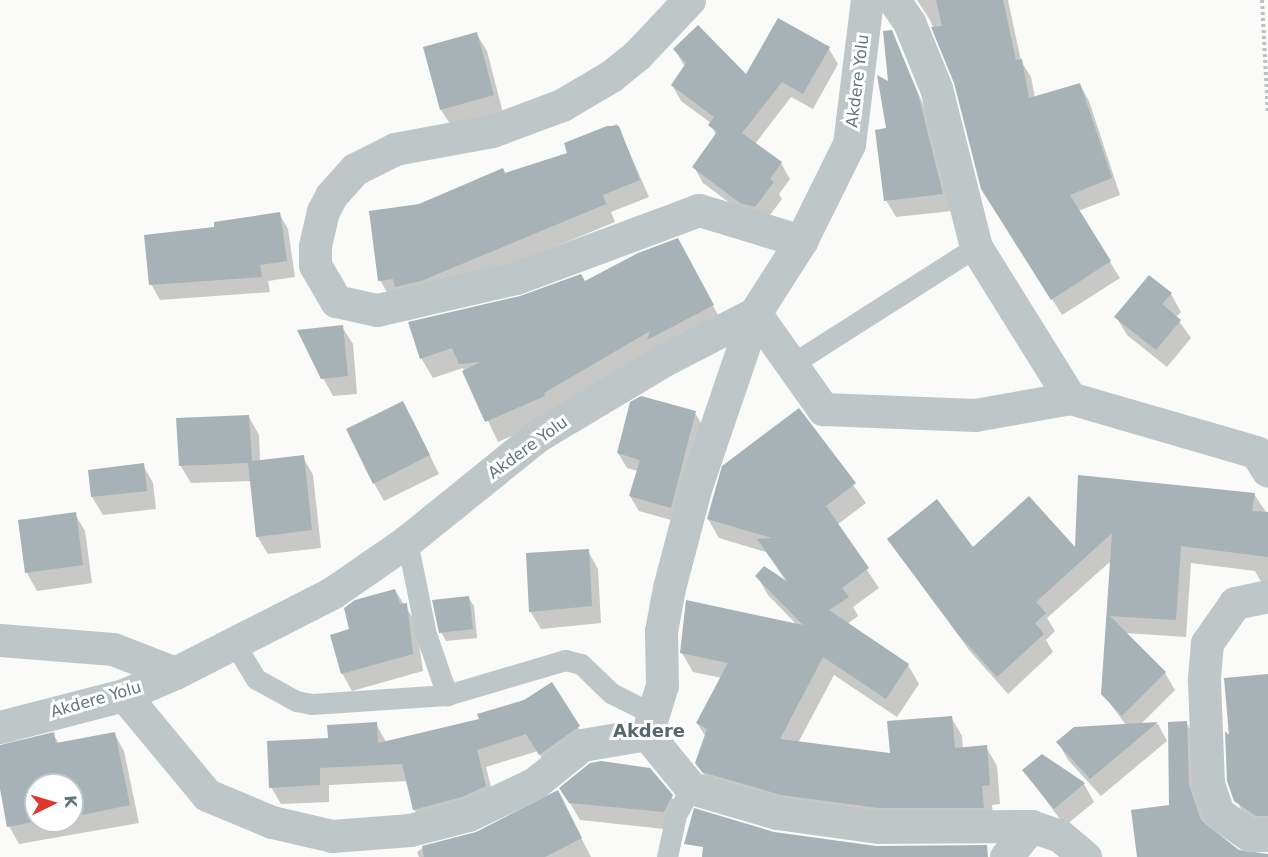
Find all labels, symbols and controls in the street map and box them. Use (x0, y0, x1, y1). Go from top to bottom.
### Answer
street label: Akdere Yolu (843, 33, 873, 129)
street label: Akdere Yolu (485, 413, 571, 483)
street label: Akdere Yolu (48, 678, 144, 722)
district label: Akdere (613, 720, 685, 742)
north arrow (24, 773, 84, 833)
text: K (60, 795, 80, 809)

